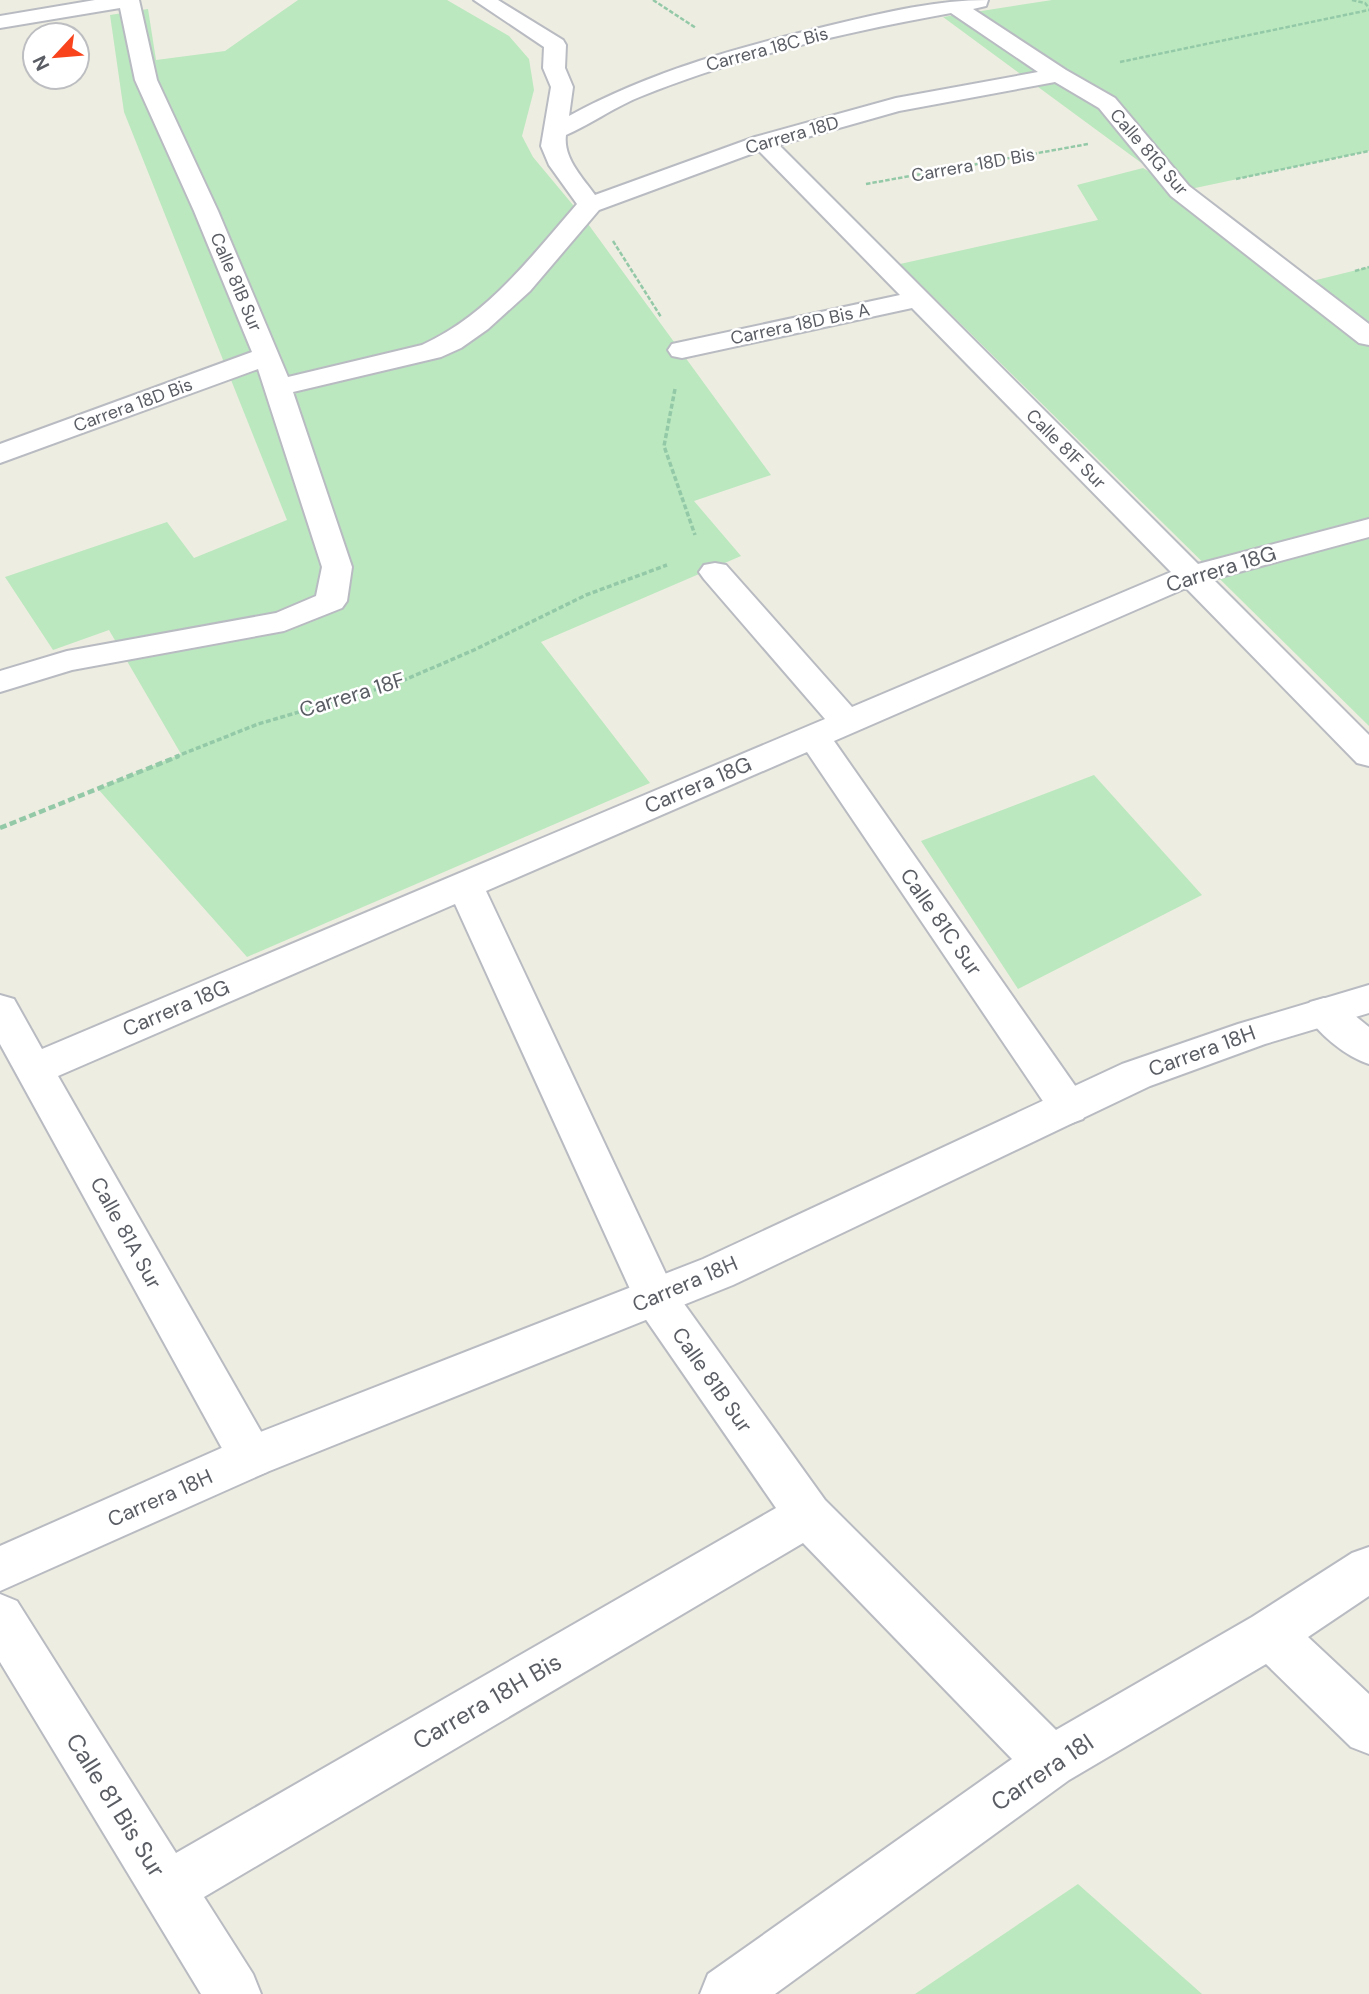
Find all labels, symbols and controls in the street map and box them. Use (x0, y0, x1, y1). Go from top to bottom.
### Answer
north arrow (21, 21, 91, 91)
street label: Carrera 18C Bis (703, 21, 831, 77)
text: N (27, 52, 55, 75)
street label: Calle 81G Sur (1105, 103, 1194, 201)
street label: Carrera 18D (743, 110, 841, 160)
street label: Carrera 18D Bis (909, 142, 1037, 188)
street label: Calle 81B Sur (204, 229, 268, 335)
street label: Carrera 18D Bis A (728, 298, 872, 350)
street label: Carrera 18D Bis (70, 372, 196, 438)
street label: Calle 81F Sur (1021, 404, 1111, 494)
street label: Carrera 18G (1163, 539, 1279, 599)
street label: Carrera 18F (296, 666, 408, 724)
street label: Carrera 18G (640, 750, 756, 820)
street label: Calle 81C Sur (894, 863, 988, 981)
street label: Carrera 18G (118, 973, 234, 1043)
street label: Carrera 18H (1145, 1019, 1259, 1083)
street label: Calle 81A Sur (84, 1172, 168, 1294)
street label: Carrera 18H (628, 1249, 742, 1319)
street label: Calle 81B Sur (665, 1322, 759, 1438)
street label: Carrera 18H (103, 1462, 217, 1534)
street label: Carrera 18H Bis (407, 1646, 567, 1756)
street label: Carrera 18I (985, 1726, 1099, 1818)
street label: Calle 81 Bis Sur (59, 1727, 173, 1883)

